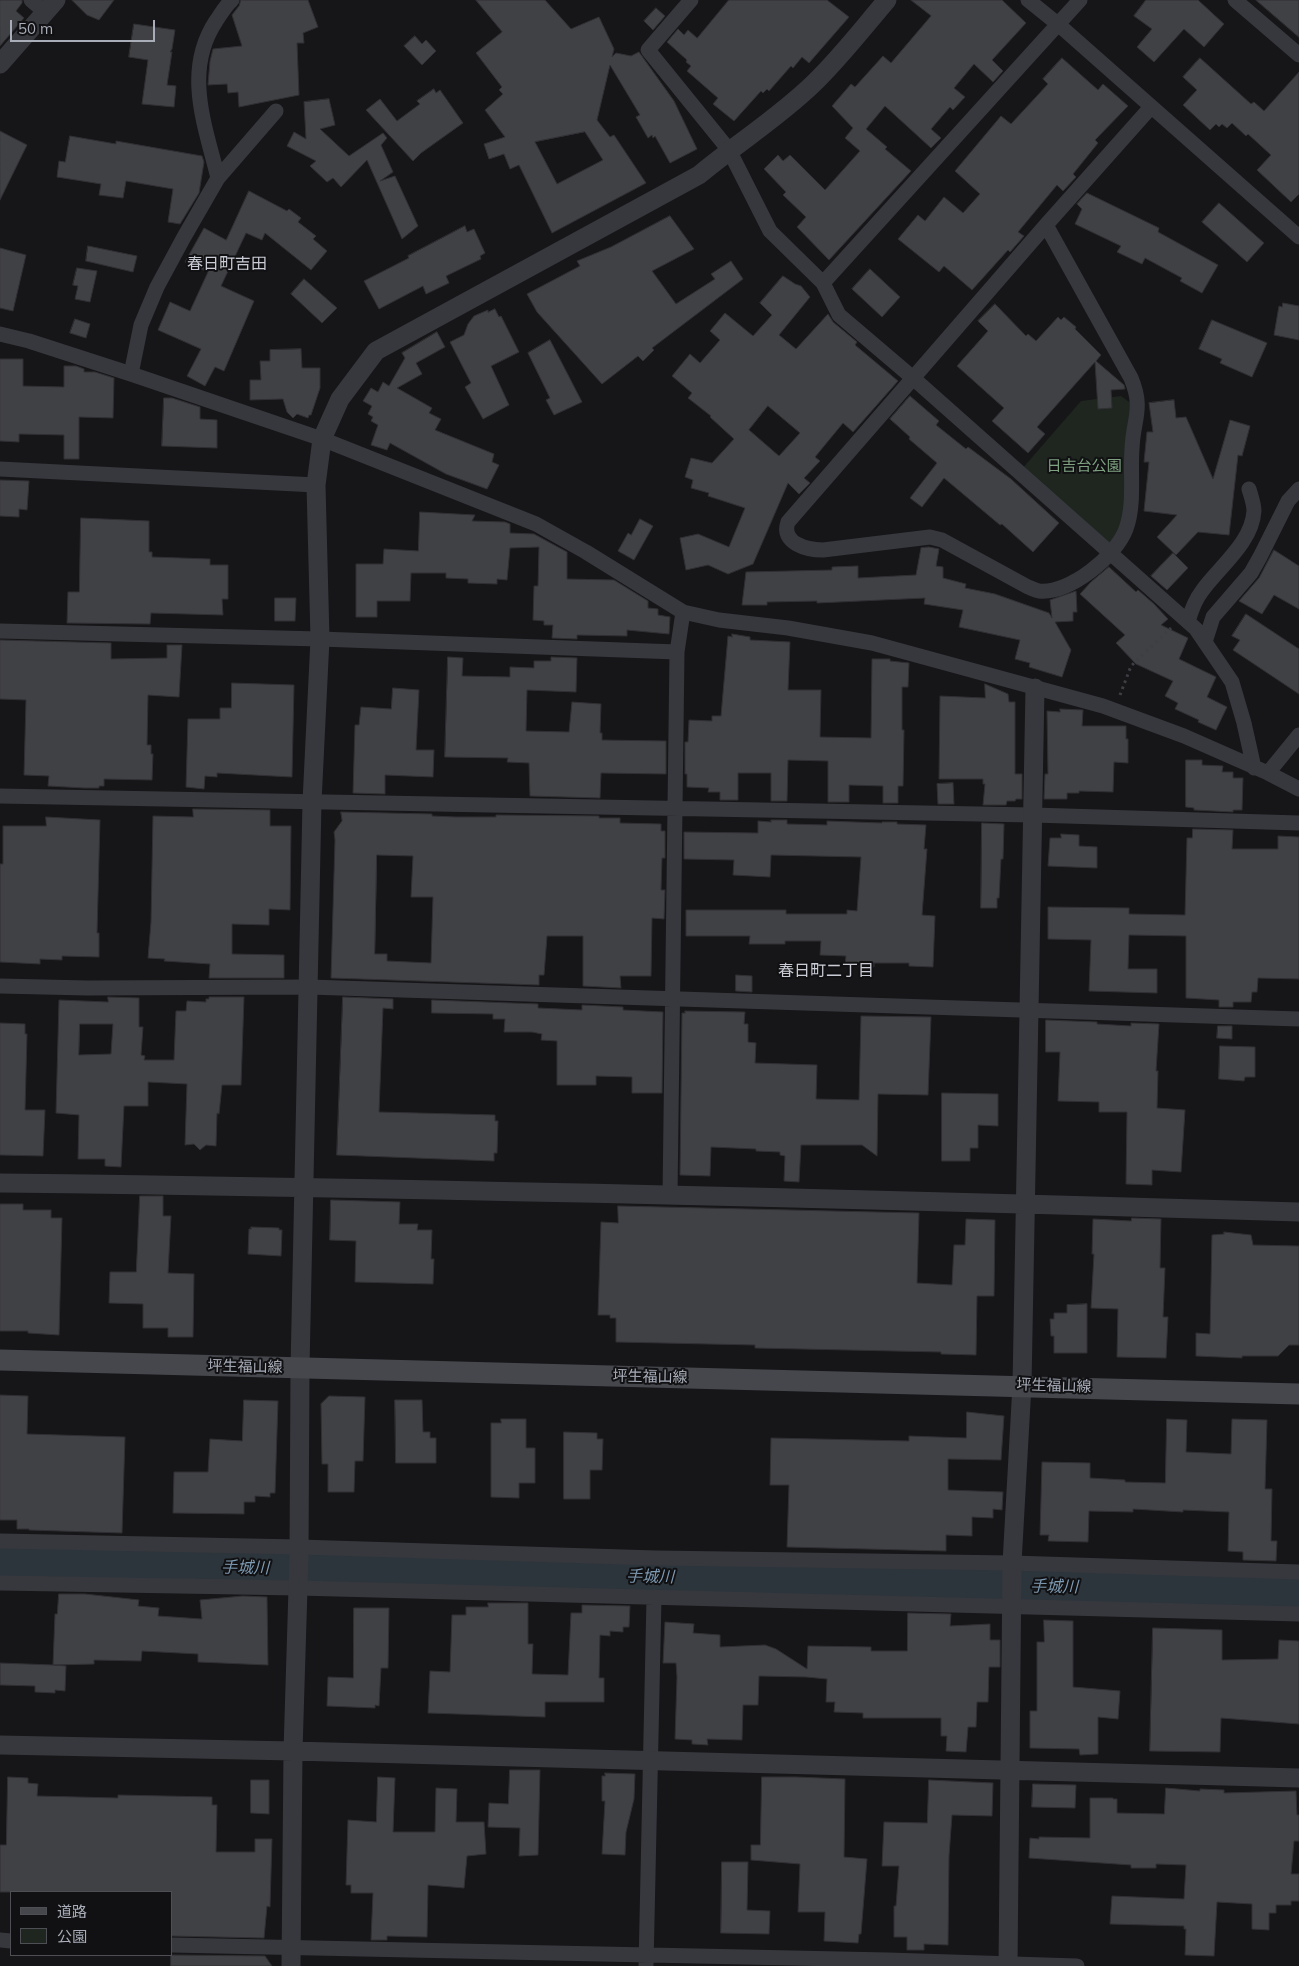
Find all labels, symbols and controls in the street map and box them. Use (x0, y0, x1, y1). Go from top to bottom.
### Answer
scale bar (12, 10, 158, 42)
text: 50 m (18, 19, 53, 38)
district label: 春日町吉田 (187, 254, 267, 274)
park label: 日吉台公園 (1047, 457, 1121, 475)
district label: 春日町二丁目 (778, 961, 874, 981)
street label: 坪生福山線 (207, 1357, 283, 1377)
street label: 坪生福山線 (612, 1367, 688, 1387)
street label: 坪生福山線 (1016, 1376, 1092, 1396)
water label: 手城川 (221, 1558, 269, 1578)
water label: 手城川 (626, 1567, 674, 1587)
water label: 手城川 (1030, 1577, 1078, 1597)
legend (10, 1891, 172, 1956)
text: 道路 (57, 1902, 87, 1921)
text: 公園 (57, 1927, 87, 1946)

